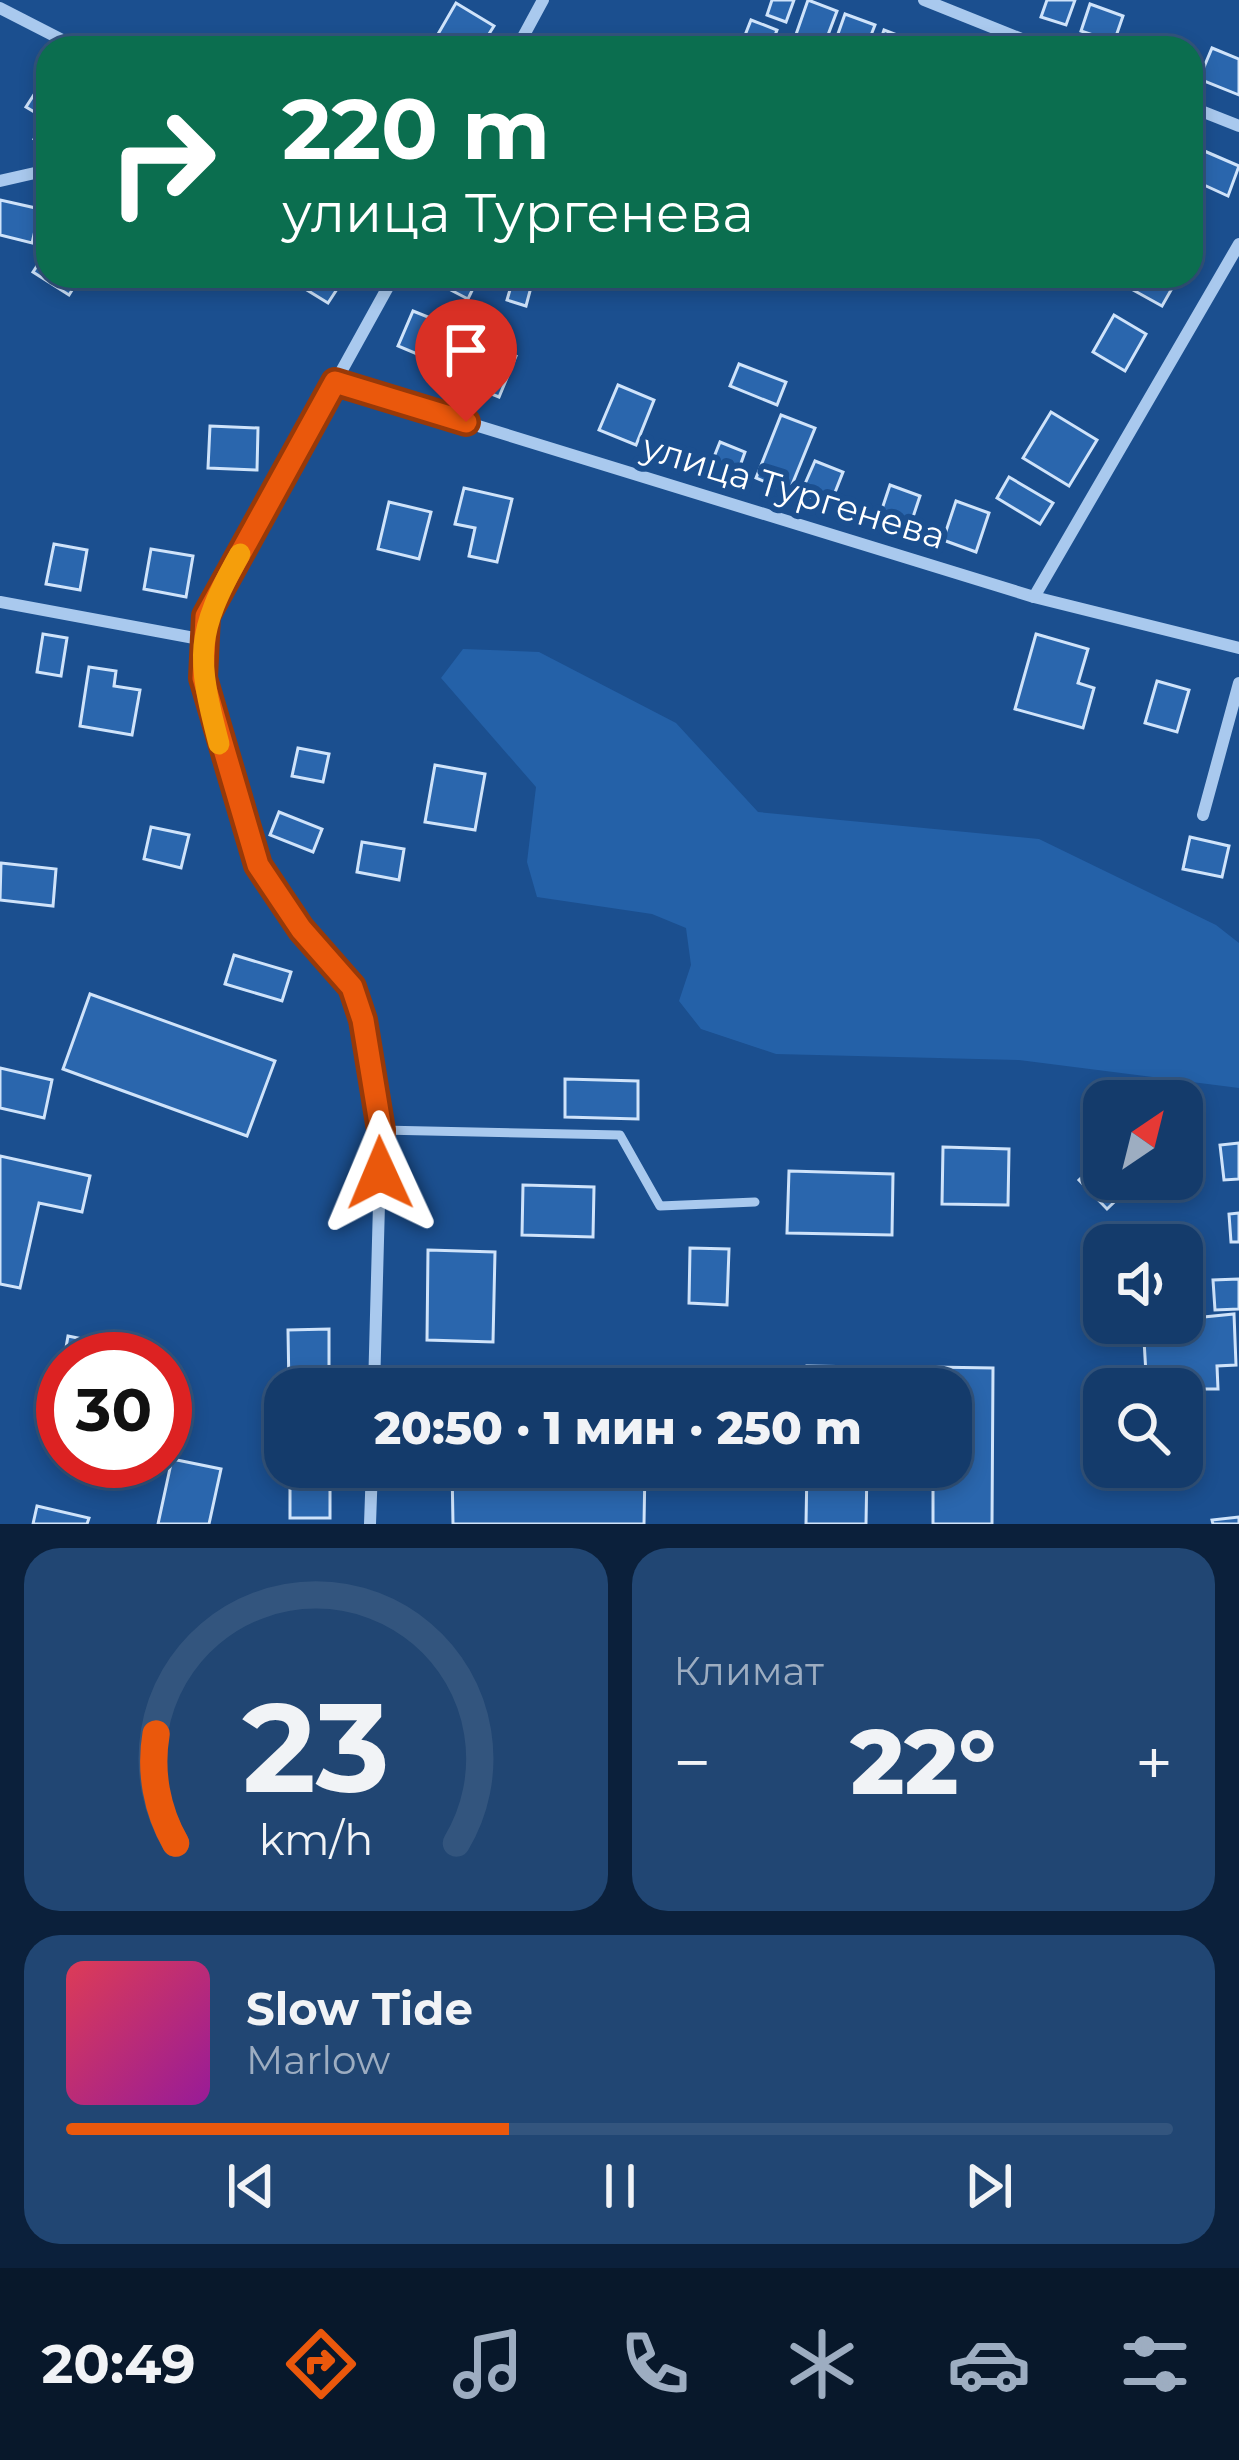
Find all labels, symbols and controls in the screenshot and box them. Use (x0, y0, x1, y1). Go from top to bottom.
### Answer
text: 220 m (282, 78, 550, 180)
icon: right (84, 84, 240, 240)
text: улица Тургенева (282, 180, 754, 246)
pin (415, 299, 517, 422)
icon: arrive (433, 317, 499, 383)
street label: улица Тургенева (636, 424, 951, 558)
north arrow (1083, 1080, 1203, 1200)
map controls (1083, 1080, 1203, 1488)
position arrow (317, 1110, 443, 1236)
button: sound (1083, 1224, 1203, 1344)
speed limit sign: 30 (36, 1332, 192, 1488)
button: search (1083, 1368, 1203, 1488)
text: 20:50 · 1 мин · 250 m (374, 1400, 862, 1455)
text: Климат (674, 1647, 824, 1695)
text: 23 (242, 1671, 390, 1823)
text: 22° (851, 1707, 996, 1817)
text: − (674, 1722, 711, 1803)
text: + (1135, 1722, 1173, 1803)
text: km/h (259, 1812, 373, 1865)
text: Slow Tide (246, 1981, 473, 2036)
text: Marlow (246, 2036, 390, 2084)
icon: previous (218, 2153, 284, 2219)
icon: pause (587, 2153, 653, 2219)
icon: next (956, 2153, 1022, 2219)
icon: directions (279, 2322, 363, 2406)
icon: music (446, 2322, 530, 2406)
icon: phone (613, 2322, 697, 2406)
icon: climate (780, 2322, 864, 2406)
icon: car (947, 2322, 1031, 2406)
icon: filters (1113, 2322, 1197, 2406)
text: 20:49 (41, 2331, 196, 2397)

